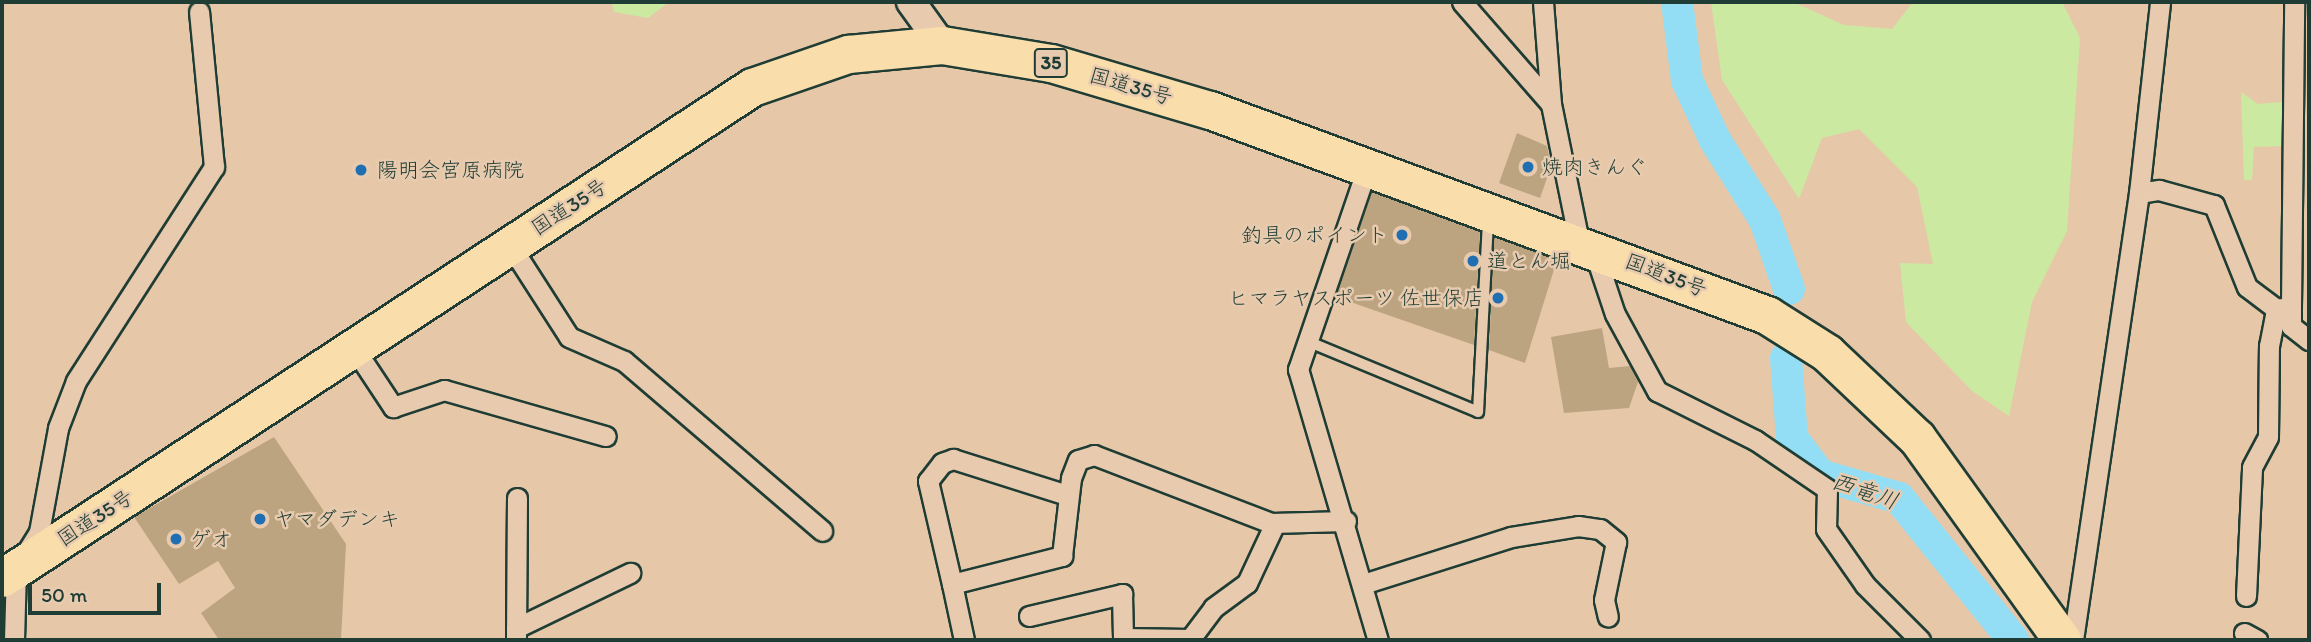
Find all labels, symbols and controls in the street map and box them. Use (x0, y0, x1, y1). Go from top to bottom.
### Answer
road number: 35 (1034, 48, 1068, 78)
street label: 国道35号 (1086, 62, 1176, 110)
place label: 焼肉きんぐ (1542, 154, 1647, 180)
place label: 陽明会宮原病院 (377, 157, 524, 183)
marker: 焼肉きんぐ (1520, 159, 1536, 175)
marker: 陽明会宮原病院 (351, 160, 371, 180)
street label: 国道35号 (526, 173, 612, 241)
place label: 釣具のポイント (1241, 222, 1388, 248)
marker: 釣具のポイント (1394, 227, 1410, 243)
place label: 道とん堀 (1487, 248, 1571, 274)
street label: 国道35号 (1622, 248, 1710, 302)
marker: 道とん堀 (1465, 253, 1481, 269)
place label: ヒマラヤスポーツ 佐世保店 (1227, 285, 1484, 311)
marker: ヒマラヤスポーツ 佐世保店 (1490, 290, 1506, 306)
water label: 西竜川 (1828, 467, 1902, 515)
street label: 国道35号 (52, 484, 138, 552)
place label: ヤマダデンキ (274, 506, 400, 532)
marker: ヤマダデンキ (252, 511, 268, 527)
place label: ゲオ (190, 526, 232, 552)
marker: ゲオ (168, 531, 184, 547)
scale bar (32, 568, 164, 612)
text: 50 m (41, 582, 87, 607)

